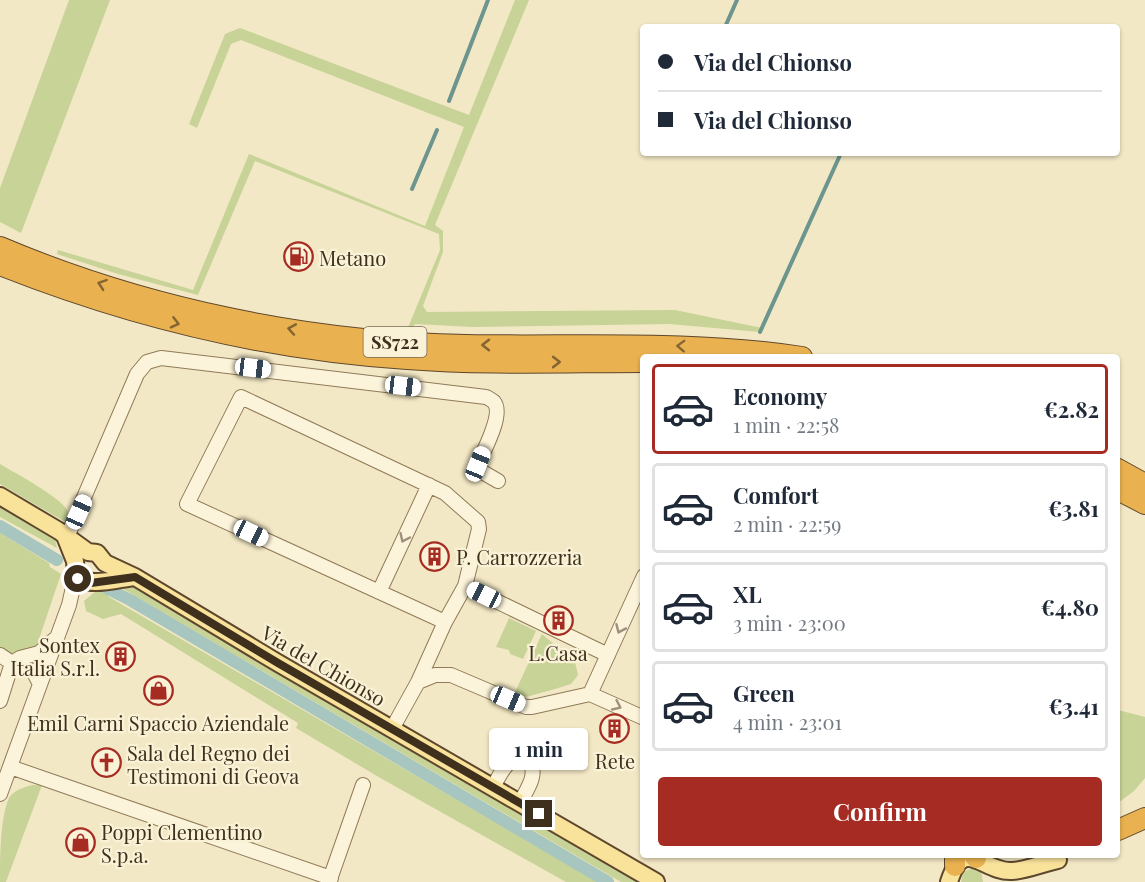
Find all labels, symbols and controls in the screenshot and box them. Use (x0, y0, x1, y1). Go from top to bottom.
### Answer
text: Via del Chionso (694, 47, 852, 77)
text: Via del Chionso (694, 105, 852, 135)
fuel station icon: Metano (282, 241, 314, 273)
place label: Metano (319, 244, 386, 271)
one-way arrow (97, 279, 108, 292)
one-way arrow (170, 315, 180, 328)
one-way arrow (287, 323, 297, 336)
road number: SS722 (364, 327, 426, 357)
one-way arrow (481, 339, 490, 351)
one-way arrow (676, 339, 685, 352)
one-way arrow (551, 356, 560, 368)
car (234, 357, 272, 379)
car (384, 375, 422, 397)
text: Economy (733, 381, 827, 411)
icon: car (661, 382, 715, 436)
text: €2.82 (1044, 394, 1099, 424)
text: 1 min · 22:58 (733, 411, 839, 438)
car (463, 444, 493, 484)
text: Comfort (733, 480, 819, 510)
icon: car (661, 481, 715, 535)
car (63, 492, 95, 532)
text: €3.81 (1048, 493, 1099, 523)
text: 2 min · 22:59 (733, 510, 841, 537)
car (231, 517, 271, 549)
one-way arrow (399, 532, 411, 543)
building icon: P. Carrozzeria (419, 540, 451, 572)
place label: P. Carrozzeria (456, 543, 582, 570)
route start (64, 565, 91, 592)
car (464, 579, 504, 611)
text: XL (733, 579, 762, 609)
icon: car (661, 580, 715, 634)
text: €4.80 (1041, 592, 1099, 622)
building icon: L.Casa (542, 605, 574, 637)
text: 3 min · 23:00 (733, 609, 846, 636)
street label: Via del Chionso (256, 618, 391, 712)
one-way arrow (615, 623, 627, 634)
place label: Sontex Italia S.r.l. (10, 631, 101, 681)
place label: L.Casa (528, 639, 588, 666)
building icon: Sontex Italia S.r.l. (105, 640, 137, 672)
shop icon: Emil Carni Spaccio Aziendale (142, 675, 174, 707)
text: Green (733, 678, 795, 708)
icon: car (661, 679, 715, 733)
car (488, 684, 528, 714)
text: €3.41 (1049, 691, 1099, 721)
one-way arrow (610, 698, 621, 710)
text: 4 min · 23:01 (733, 708, 842, 735)
place label: Emil Carni Spaccio Aziendale (27, 709, 289, 736)
building icon: Rete (599, 713, 631, 745)
callout: 1 min (490, 727, 588, 769)
text: 1 min (514, 735, 563, 762)
place label: Sala del Regno dei Testimoni di Geova (127, 739, 299, 789)
church icon: Sala del Regno dei Testimoni di Geova (90, 747, 122, 779)
place label: Rete (595, 747, 635, 774)
button: Confirm (658, 777, 1102, 846)
route end (525, 800, 552, 827)
place label: Poppi Clementino S.p.a. (101, 818, 263, 868)
shop icon: Poppi Clementino S.p.a. (64, 826, 96, 858)

